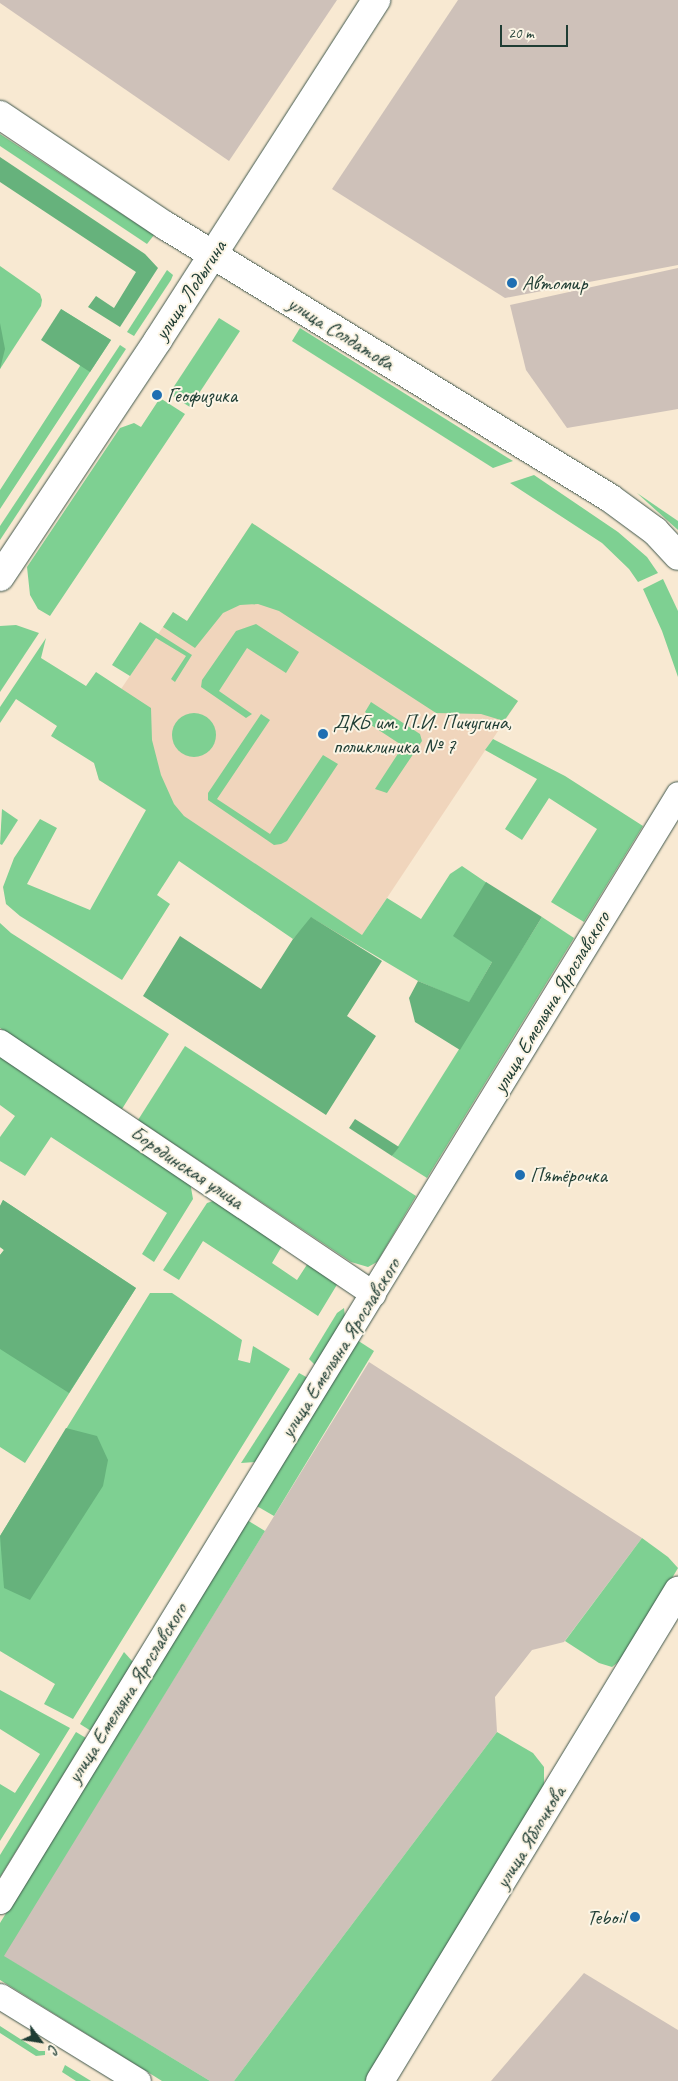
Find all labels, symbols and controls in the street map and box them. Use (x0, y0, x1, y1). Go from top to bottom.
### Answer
scale bar (503, 15, 570, 47)
text: 20 m (508, 24, 534, 43)
street label: улица Лодыгина (148, 235, 232, 345)
place label: Автомир (522, 270, 587, 296)
marker: Автомир (506, 277, 518, 289)
street label: улица Солдатова (284, 291, 398, 375)
place label: Геофизика (167, 382, 237, 408)
marker: Геофизика (151, 389, 163, 401)
place label: ДКБ им. П.И. Пичугина, поликлиника № 7 (333, 709, 512, 759)
marker: ДКБ им. П.И. Пичугина, поликлиника № 7 (317, 728, 329, 740)
street label: улица Емельяна Ярославского (487, 907, 615, 1097)
street label: Бородинская улица (125, 1119, 249, 1215)
place label: Пятёрочка (530, 1162, 607, 1188)
marker: Пятёрочка (514, 1169, 526, 1181)
street label: улица Емельяна Ярославского (274, 1253, 406, 1443)
street label: улица Емельяна Ярославского (61, 1598, 193, 1788)
street label: улица Яблочкова (490, 1782, 570, 1892)
place label: Teboil (586, 1904, 625, 1930)
marker: Teboil (629, 1911, 641, 1923)
north arrow (15, 2016, 65, 2066)
text: С (44, 2042, 62, 2056)

